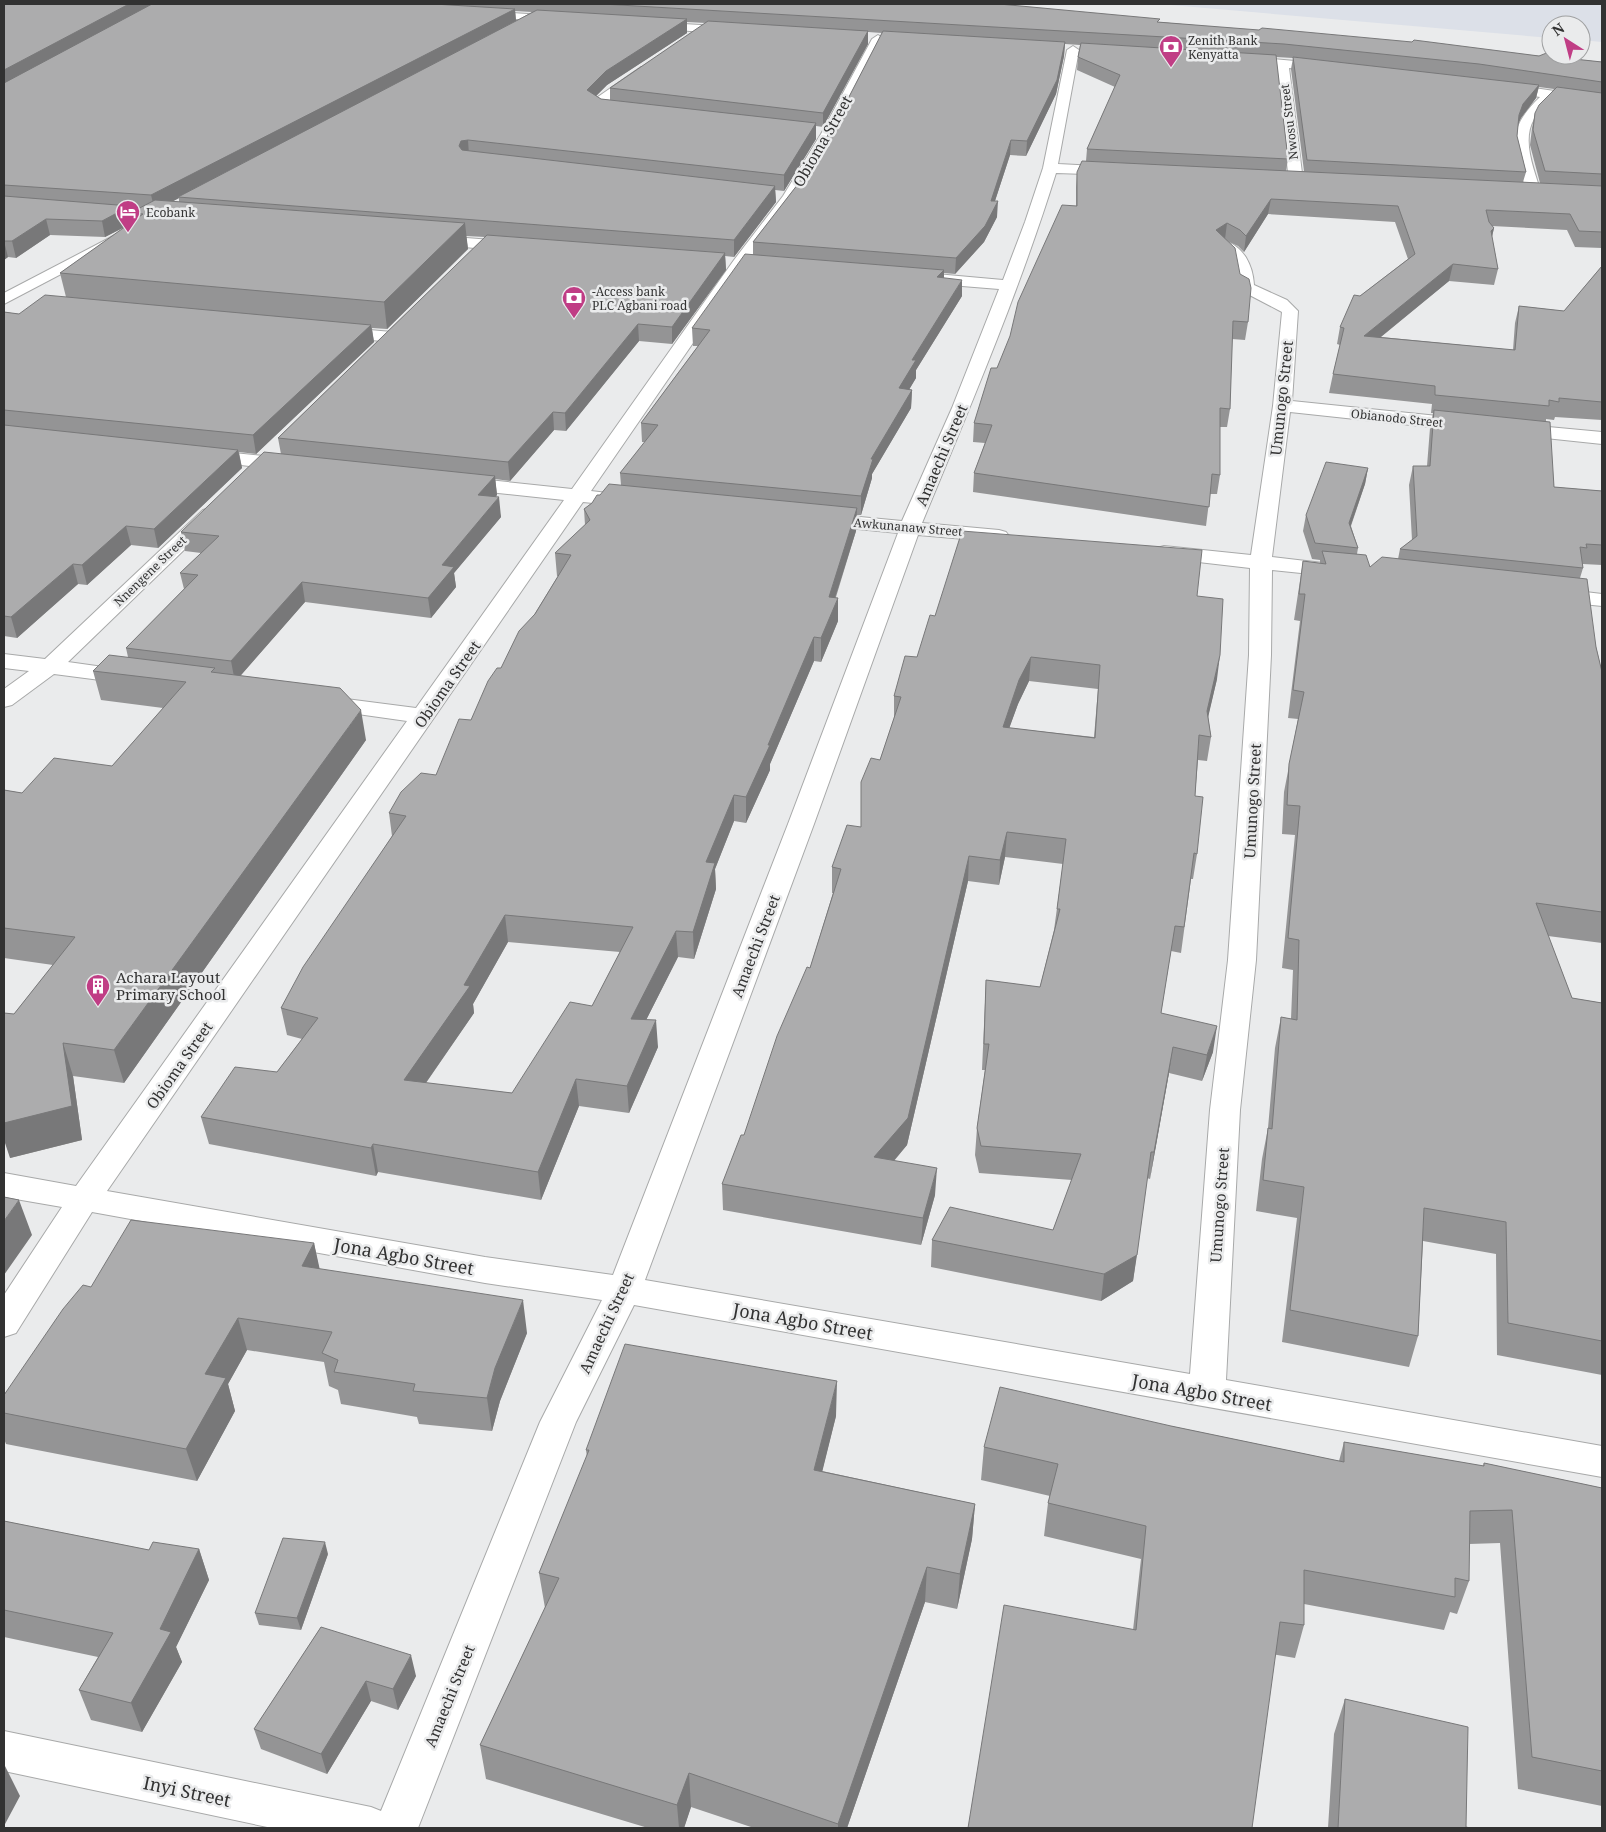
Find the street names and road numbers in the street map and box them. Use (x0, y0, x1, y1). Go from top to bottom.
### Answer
street label: Nwosu Street (1276, 83, 1302, 161)
street label: Obioma Street (788, 92, 856, 190)
street label: Umunogo Street (1265, 340, 1297, 456)
street label: Amaechi Street (911, 401, 971, 509)
street label: Obianodo Street (1350, 405, 1444, 431)
street label: Awkunanaw Street (853, 514, 963, 540)
street label: Nnengene Street (110, 532, 190, 610)
street label: Obioma Street (410, 636, 484, 732)
street label: Umunogo Street (1239, 743, 1265, 859)
street label: Amaechi Street (726, 892, 784, 1000)
street label: Obioma Street (142, 1017, 216, 1113)
street label: Umunogo Street (1205, 1147, 1233, 1263)
street label: Jona Agbo Street (331, 1232, 476, 1280)
street label: Amaechi Street (574, 1270, 638, 1376)
street label: Jona Agbo Street (730, 1297, 875, 1345)
street label: Jona Agbo Street (1129, 1368, 1274, 1416)
street label: Amaechi Street (419, 1642, 479, 1750)
street label: Inyi Street (141, 1770, 233, 1812)

